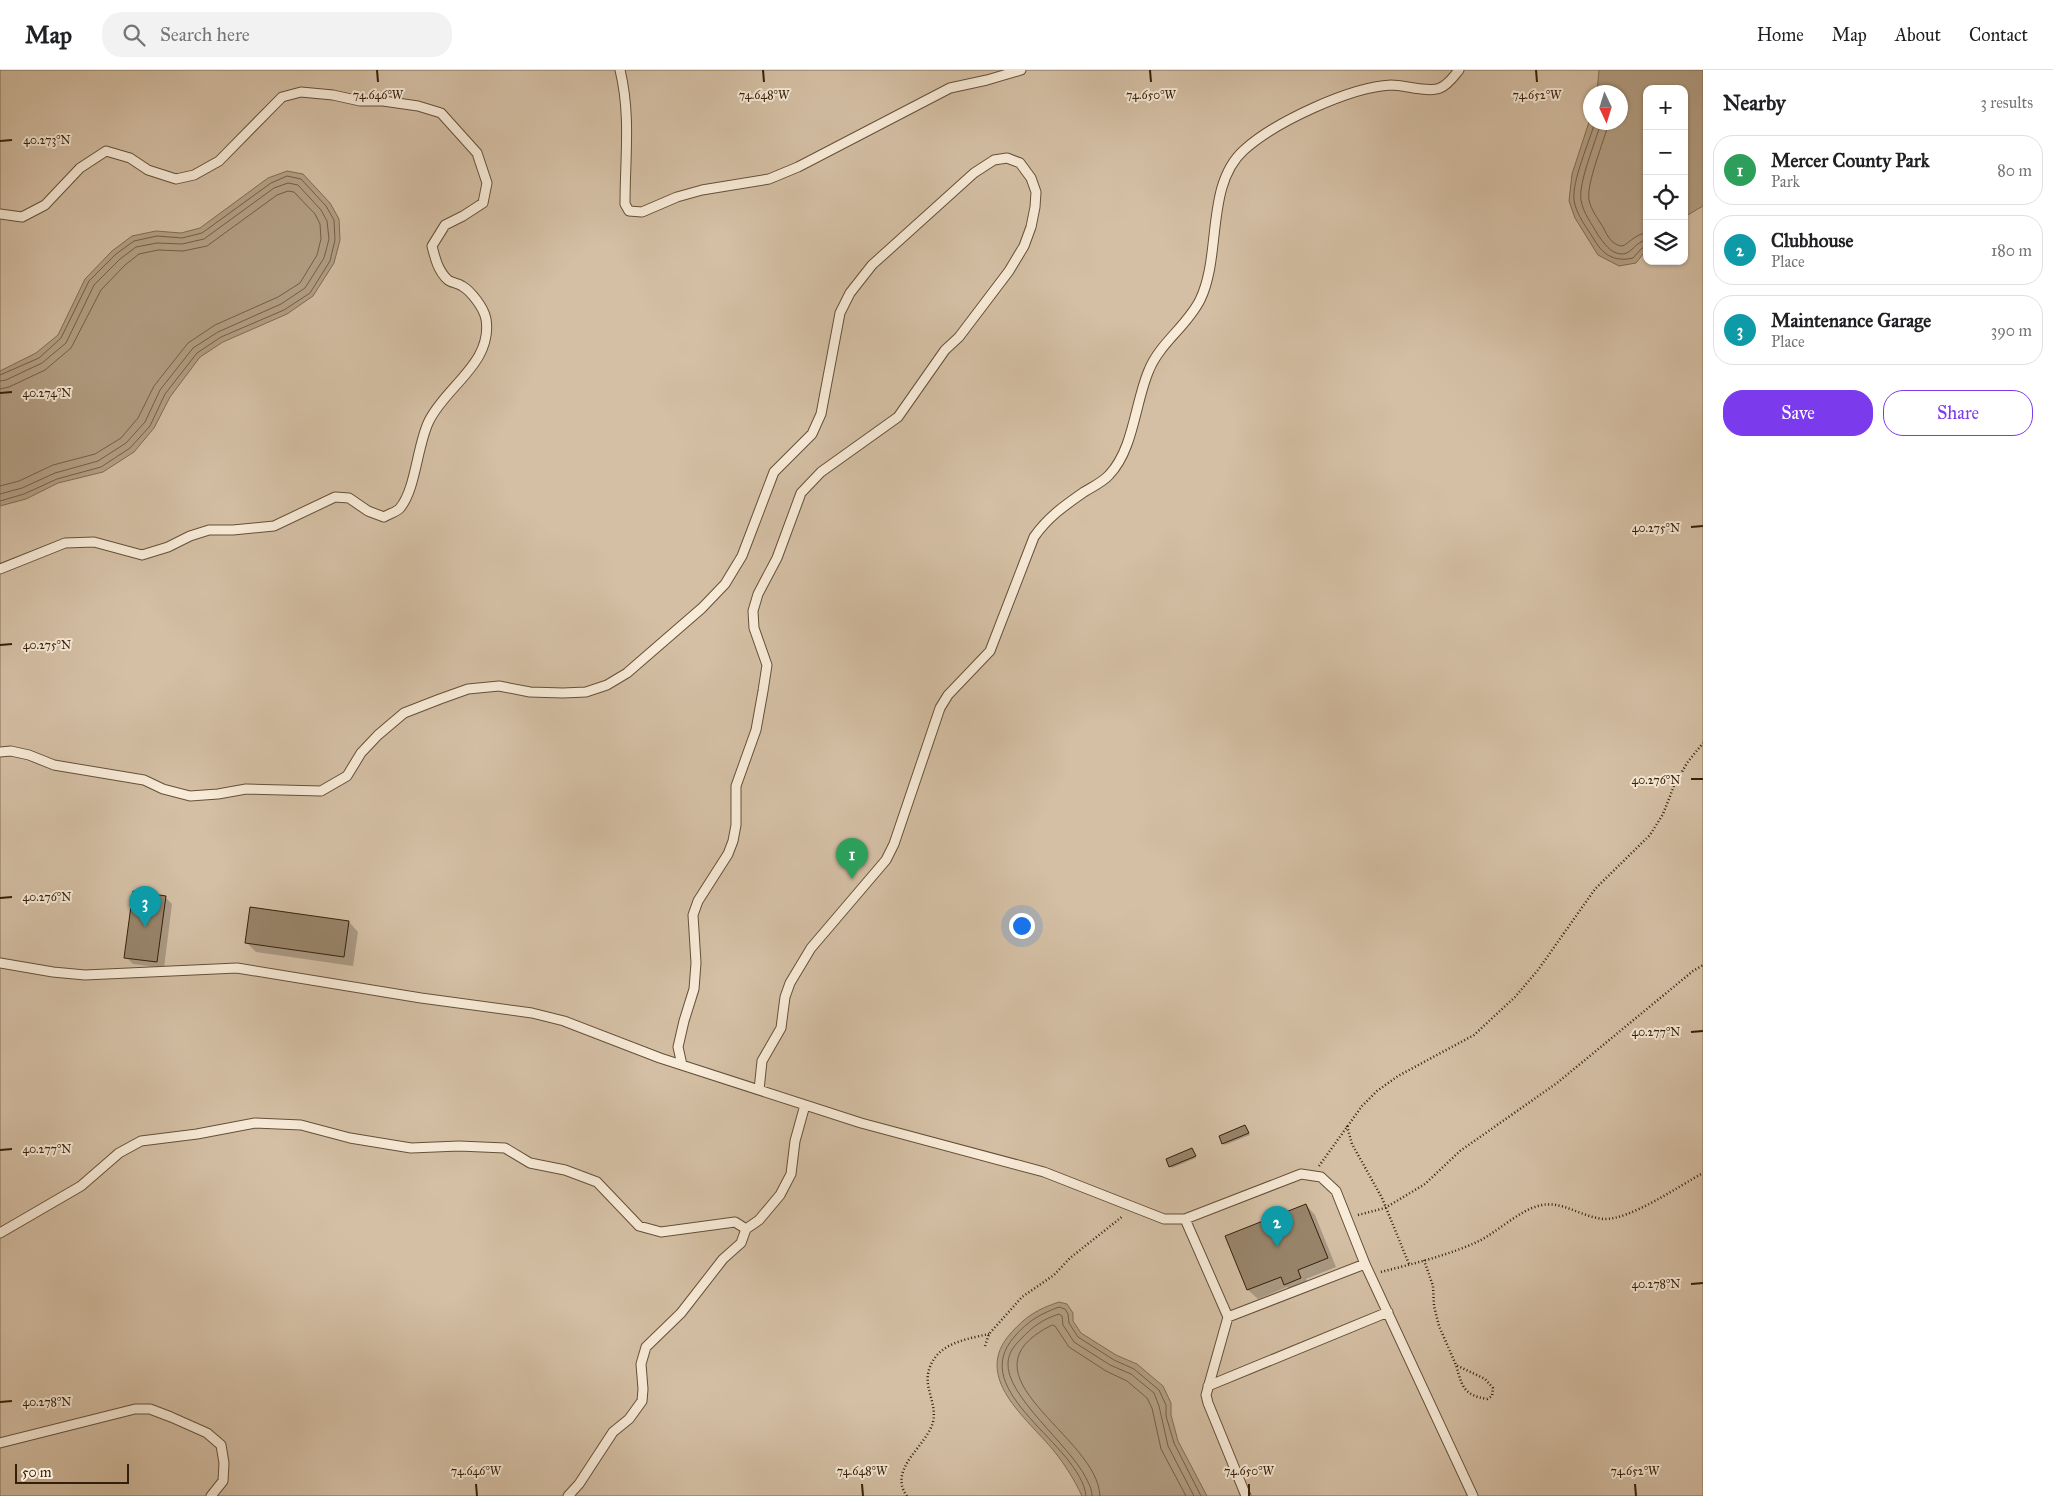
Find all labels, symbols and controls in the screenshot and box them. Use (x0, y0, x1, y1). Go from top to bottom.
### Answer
search box (102, 12, 452, 57)
text: Map (25, 20, 72, 50)
icon: search (120, 21, 148, 49)
text: Search here (160, 23, 250, 46)
text: Home (1757, 24, 1804, 46)
text: Map (1832, 24, 1867, 46)
text: About (1895, 24, 1941, 46)
text: Contact (1969, 24, 2028, 46)
north arrow (1583, 85, 1628, 130)
map controls (1643, 85, 1688, 265)
button: + (1643, 85, 1688, 130)
text: 74.646°W (353, 88, 404, 102)
text: 74.648°W (739, 88, 790, 102)
text: 74.650°W (1126, 88, 1177, 102)
text: 74.652°W (1513, 88, 1562, 102)
text: Nearby (1723, 90, 1786, 116)
text: 3 results (1980, 93, 2033, 112)
button: − (1643, 130, 1688, 175)
text: 40.273°N (23, 133, 71, 147)
text: Mercer County Park (1771, 149, 1930, 172)
text: 1 (1737, 161, 1743, 180)
text: 80 m (1997, 161, 2032, 180)
text: Park (1771, 172, 1800, 191)
button: locate (1643, 175, 1688, 220)
button: layers (1643, 220, 1688, 265)
text: Clubhouse (1771, 229, 1853, 252)
text: 2 (1736, 241, 1744, 260)
text: 180 m (1991, 241, 2032, 260)
text: Place (1771, 252, 1805, 271)
text: Maintenance Garage (1771, 309, 1931, 332)
text: 3 (1737, 321, 1743, 340)
text: 390 m (1991, 321, 2032, 340)
text: Place (1771, 332, 1805, 351)
text: 40.274°N (22, 386, 72, 400)
button: Save (1723, 390, 1873, 436)
button: Share (1883, 390, 2033, 436)
text: 40.275°N (1632, 521, 1680, 535)
text: 40.275°N (23, 638, 71, 652)
text: 40.276°N (1632, 773, 1680, 787)
pin: 1 (836, 838, 868, 879)
pin: 3 (129, 886, 161, 927)
text: 40.276°N (23, 890, 71, 904)
your location (1009, 913, 1035, 939)
text: 40.277°N (1631, 1025, 1681, 1039)
text: 40.277°N (22, 1142, 72, 1156)
pin: 2 (1261, 1206, 1293, 1247)
text: 40.278°N (1631, 1277, 1681, 1291)
text: 40.278°N (22, 1395, 72, 1409)
scale bar (15, 1461, 129, 1484)
text: 50 m (22, 1464, 51, 1481)
text: 74.646°W (451, 1464, 502, 1478)
text: 74.648°W (837, 1464, 888, 1478)
text: 74.650°W (1224, 1464, 1275, 1478)
text: 74.652°W (1611, 1464, 1660, 1478)

